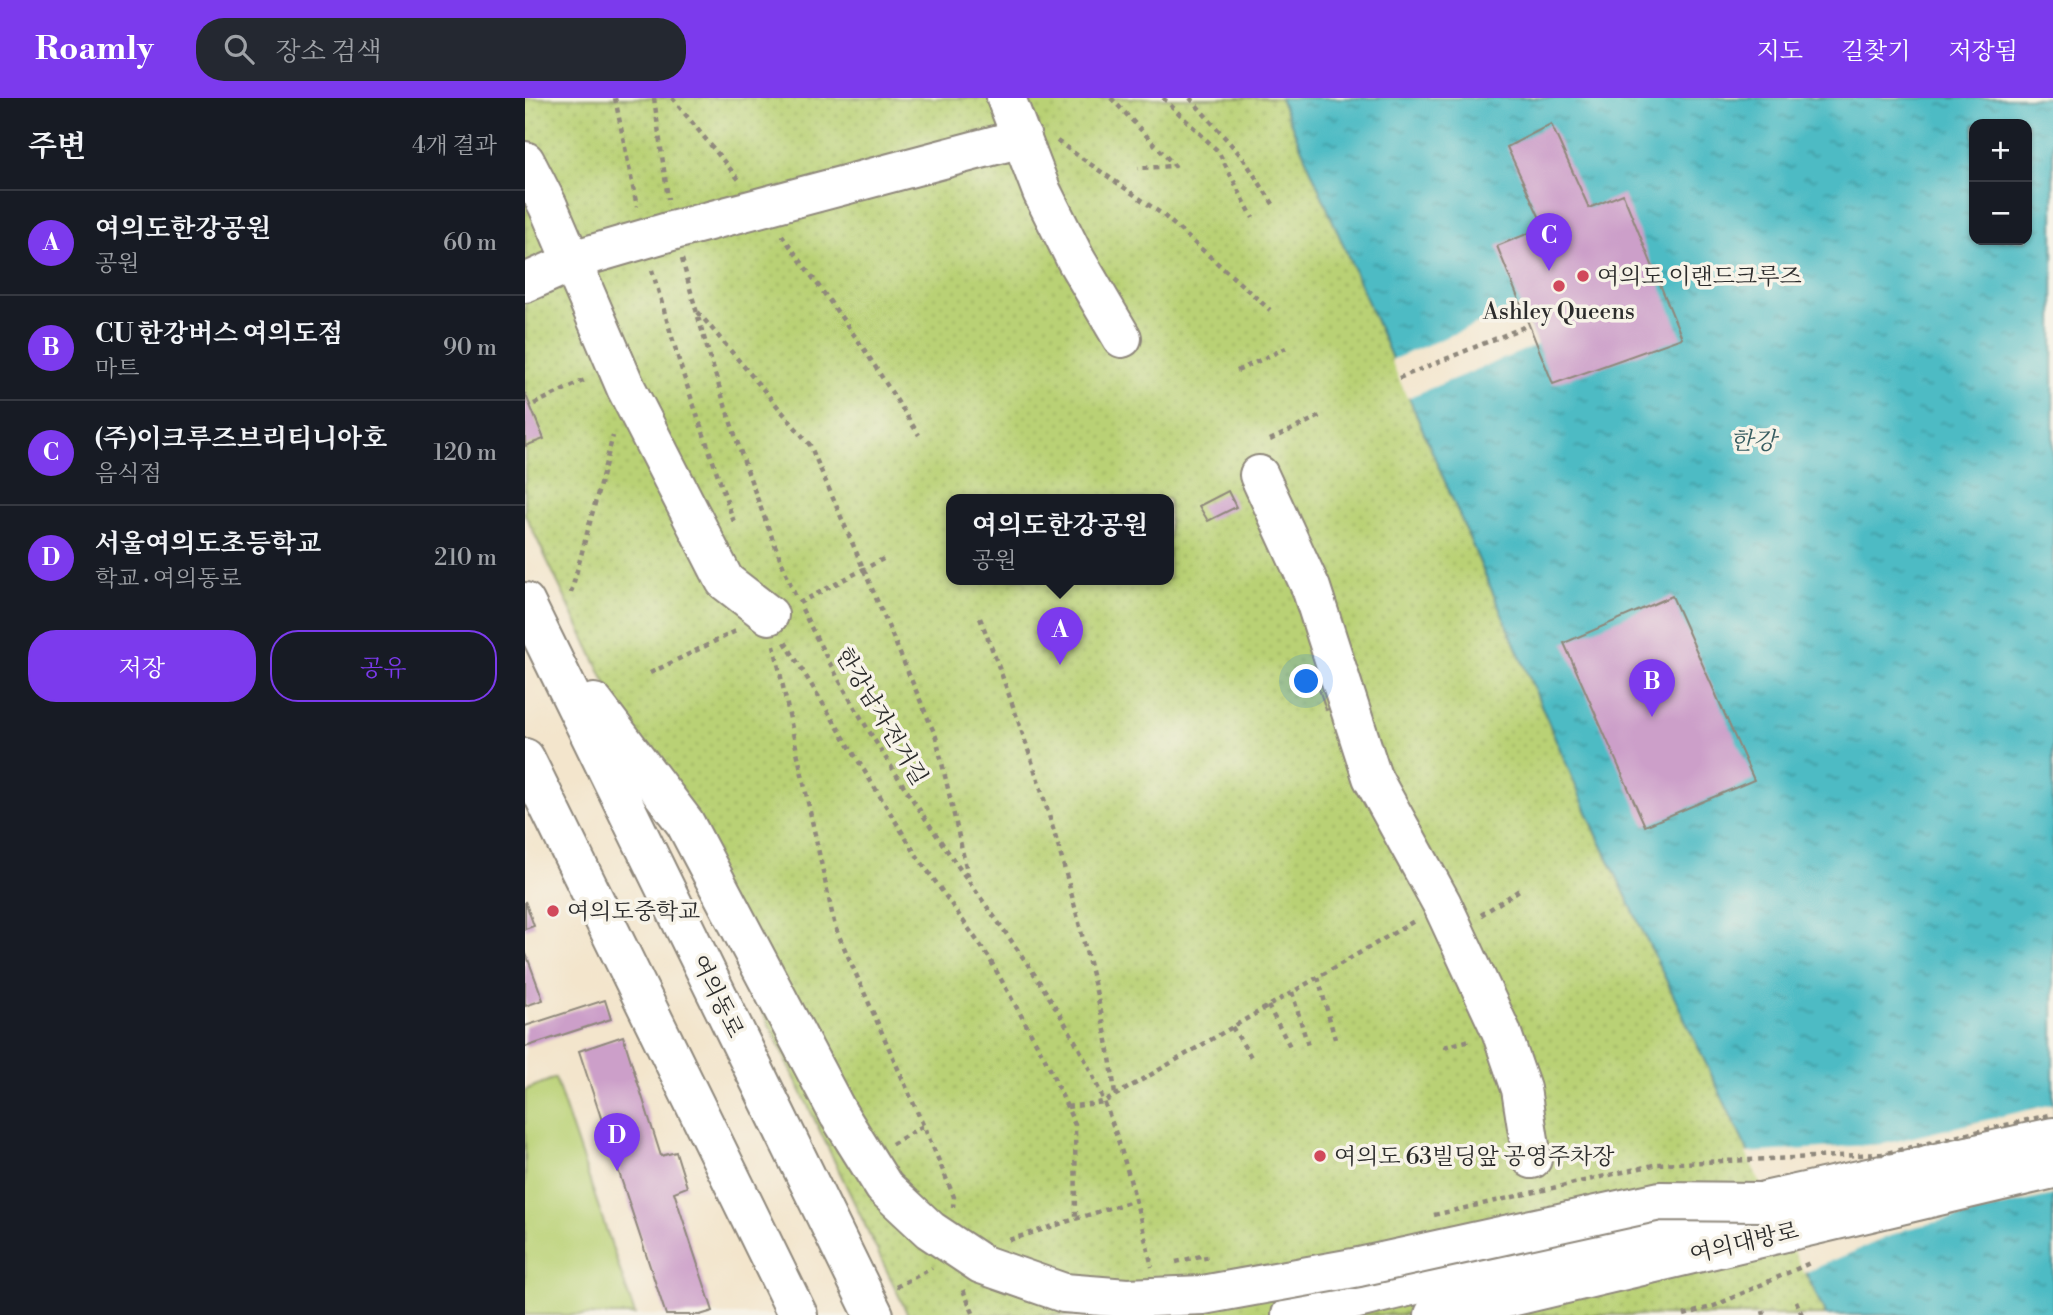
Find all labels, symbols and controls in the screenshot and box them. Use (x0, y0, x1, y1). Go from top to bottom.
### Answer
search box (196, 18, 686, 81)
text: Roamly (35, 29, 154, 70)
icon: search (220, 30, 258, 68)
text: 장소 검색 (276, 36, 382, 68)
text: 지도 (1757, 37, 1803, 67)
text: 길찾기 (1841, 37, 1910, 67)
text: 저장됨 (1948, 37, 2018, 67)
map controls (1969, 119, 2032, 245)
button: + (1969, 119, 2032, 182)
text: 주변 (28, 128, 86, 166)
text: 4개 결과 (412, 132, 497, 160)
button: − (1969, 182, 2032, 245)
text: 여의도한강공원 (95, 213, 271, 245)
pin: C (1526, 213, 1572, 271)
text: A (43, 229, 59, 257)
text: 60 m (443, 229, 497, 257)
text: 공원 (95, 250, 139, 278)
place label: 여의도 이랜드크루즈 (1597, 263, 1802, 291)
marker: 여의도 이랜드크루즈 (1575, 268, 1591, 284)
marker: Ashley Queens (1551, 278, 1567, 294)
place label: Ashley Queens (1482, 298, 1635, 326)
text: CU 한강버스 여의도점 (95, 318, 343, 350)
text: B (42, 334, 60, 362)
text: 90 m (443, 334, 497, 362)
text: 마트 (95, 355, 139, 383)
text: (주)이크루즈브리티니아호 (95, 423, 387, 455)
water label: 한강 (1730, 427, 1780, 457)
text: C (43, 439, 59, 467)
text: 120 m (433, 439, 497, 467)
text: 음식점 (95, 460, 162, 488)
popup (946, 494, 1174, 585)
text: 여의도한강공원 (972, 510, 1148, 542)
text: 서울여의도초등학교 (95, 528, 321, 560)
text: D (42, 544, 60, 572)
text: 210 m (434, 544, 497, 572)
text: 공원 (972, 547, 1017, 575)
text: 학교 · 여의동로 (95, 565, 242, 593)
pin: A (1037, 607, 1083, 665)
button: 저장 (28, 630, 256, 702)
button: 공유 (270, 630, 497, 702)
street label: 한강남자전거길 (829, 643, 933, 790)
pin: B (1629, 659, 1675, 717)
your location (1289, 664, 1323, 698)
place label: 여의도중학교 (567, 898, 700, 926)
marker: 여의도중학교 (545, 903, 561, 919)
street label: 여의동로 (685, 950, 749, 1043)
pin: D (594, 1113, 640, 1171)
place label: 여의도 63빌딩앞 공영주차장 (1334, 1143, 1615, 1171)
marker: 여의도 63빌딩앞 공영주차장 (1312, 1148, 1328, 1164)
street label: 여의대방로 (1687, 1217, 1801, 1269)

